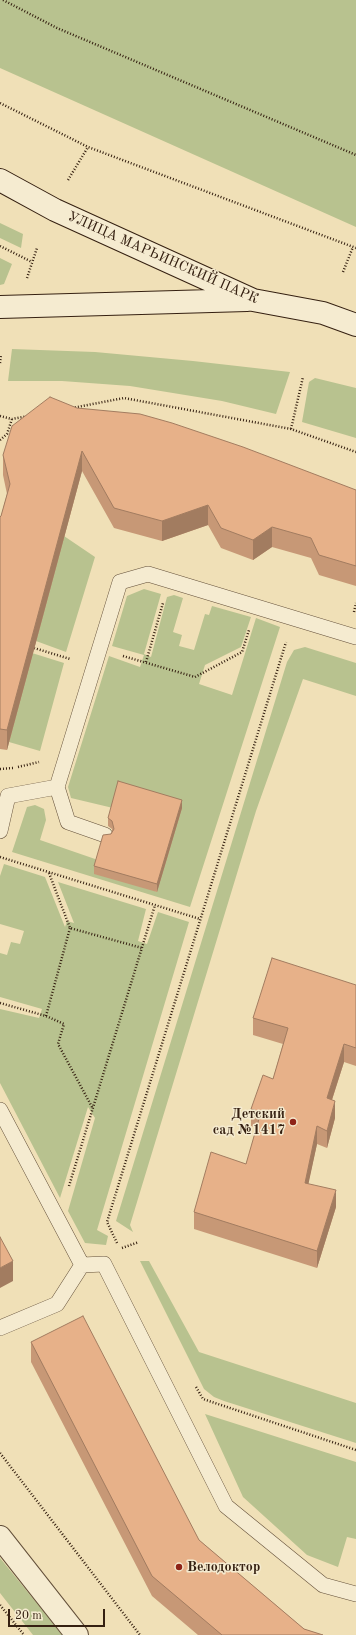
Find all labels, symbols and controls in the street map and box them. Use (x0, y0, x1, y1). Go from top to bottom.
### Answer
street label: УЛИЦА МАРЬИНСКИЙ ПАРК (65, 208, 261, 308)
place label: Детский сад №1417 (213, 1106, 285, 1138)
marker: Детский сад №1417 (288, 1117, 298, 1127)
place label: Велодоктор (187, 1559, 260, 1575)
marker: Велодоктор (174, 1562, 184, 1572)
scale bar (10, 1601, 107, 1627)
text: 20 m (15, 1610, 42, 1622)

